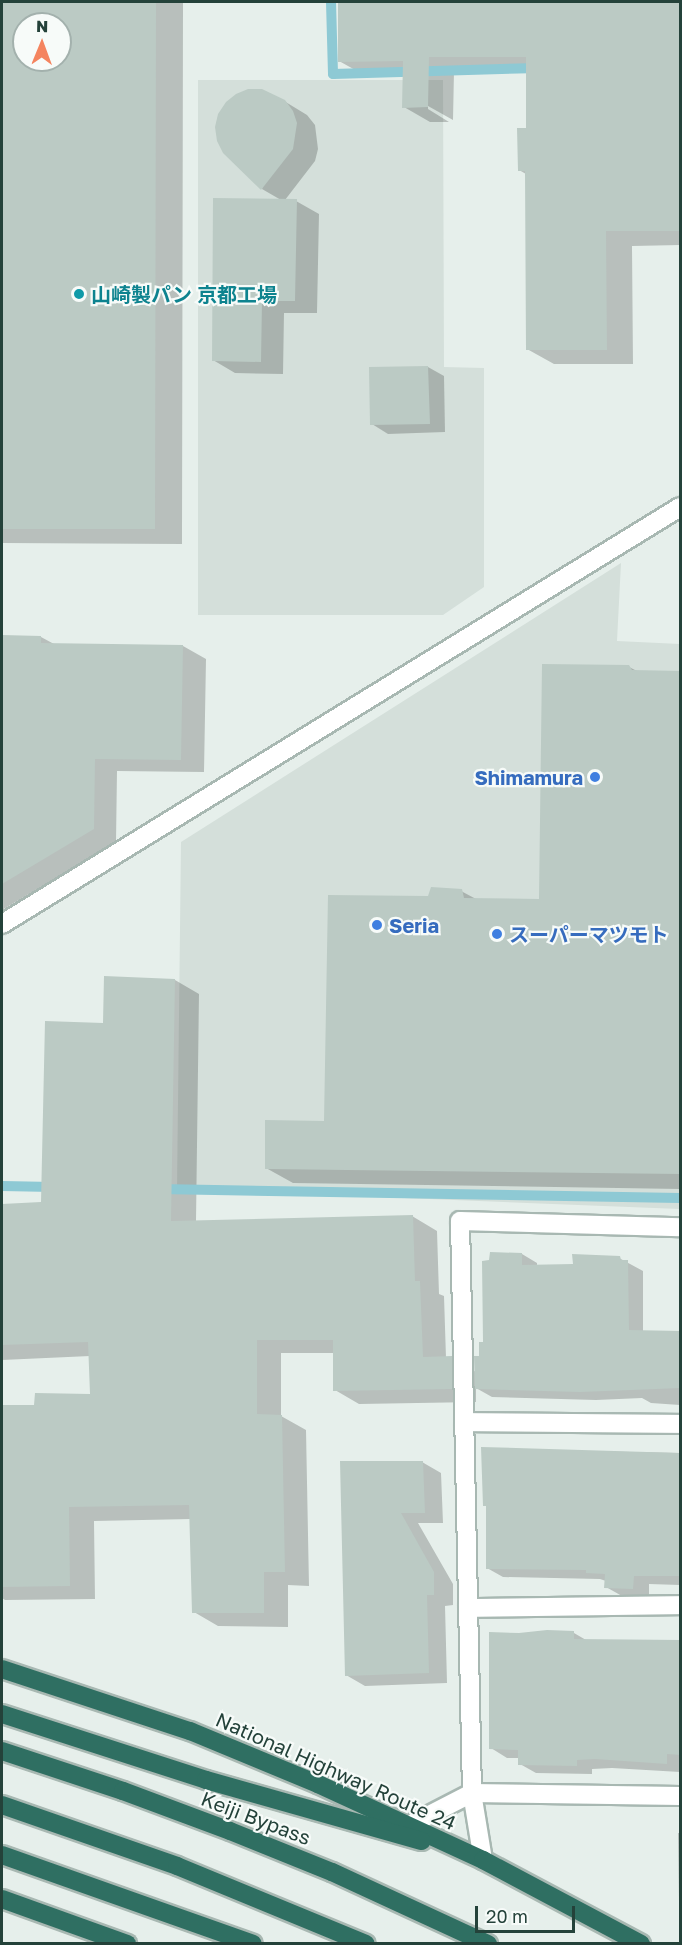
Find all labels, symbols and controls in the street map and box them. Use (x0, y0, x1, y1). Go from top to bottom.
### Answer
north arrow (12, 12, 72, 72)
text: N (36, 16, 49, 36)
place label: 山崎製パン 京都工場 (91, 282, 276, 306)
marker: 山崎製パン 京都工場 (72, 287, 86, 301)
place label: Shimamura (474, 765, 583, 789)
marker: Shimamura (588, 770, 602, 784)
place label: Seria (389, 913, 439, 937)
marker: Seria (370, 918, 384, 932)
place label: スーパーマツモト (509, 922, 669, 946)
marker: スーパーマツモト (490, 927, 504, 941)
street label: National Highway Route 24 (212, 1707, 460, 1835)
street label: Keiji Bypass (198, 1786, 314, 1850)
scale bar (478, 1894, 578, 1932)
text: 20 m (486, 1905, 528, 1927)

